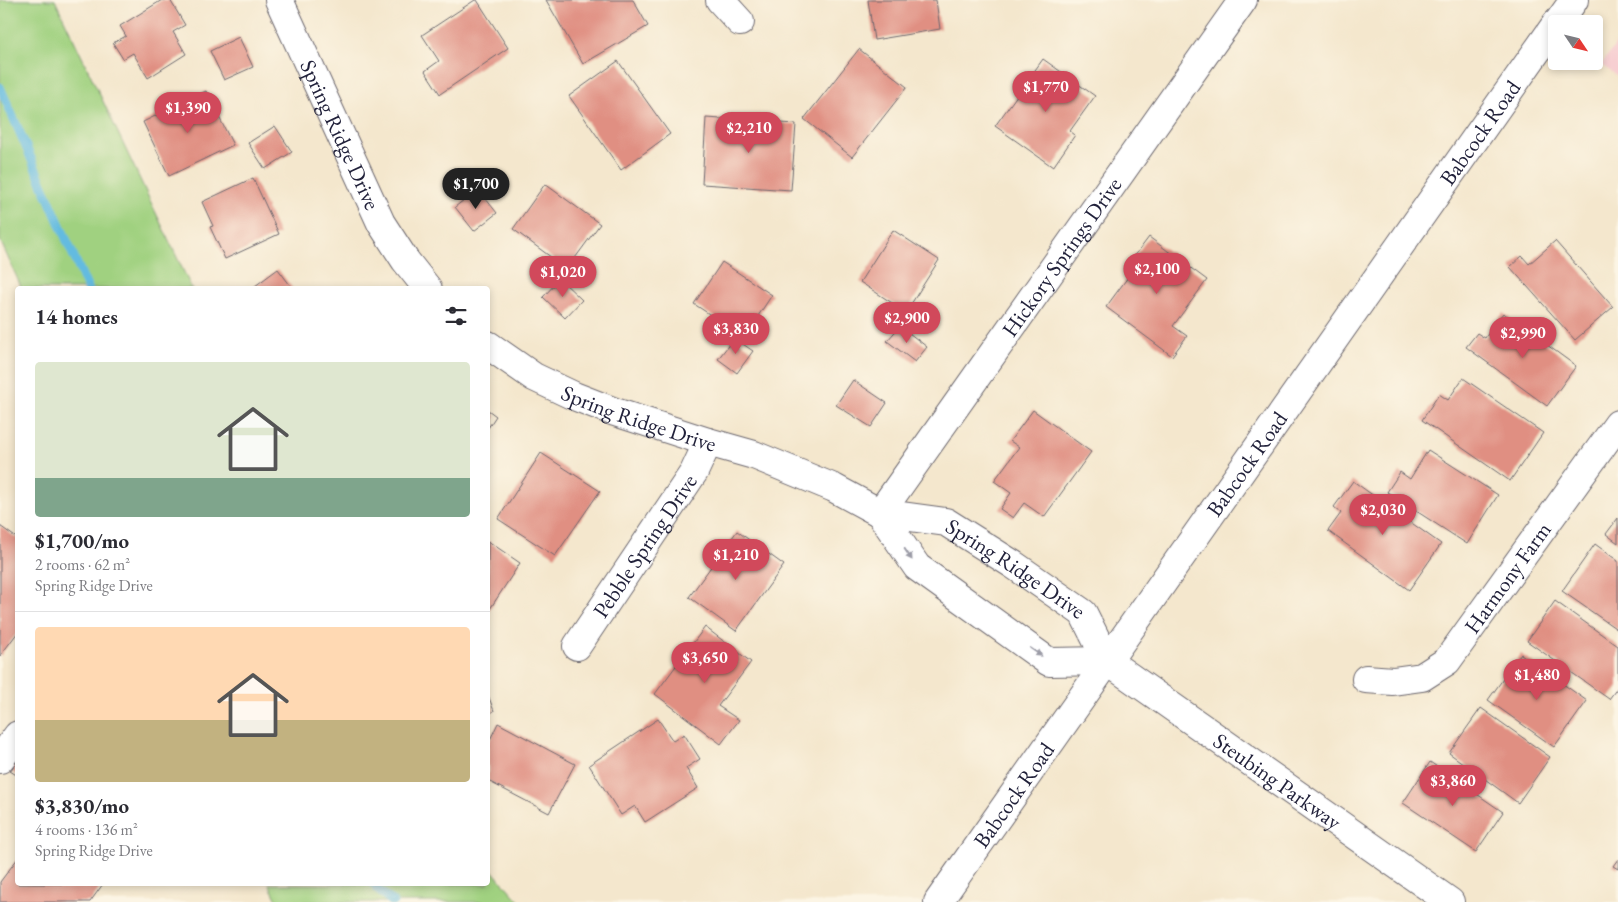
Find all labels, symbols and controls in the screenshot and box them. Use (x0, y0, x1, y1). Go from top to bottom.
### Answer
north arrow (1548, 15, 1602, 70)
map controls (1548, 15, 1603, 70)
street label: Spring Ridge Drive (293, 55, 387, 215)
pin: $1,770 (1005, 70, 1087, 113)
street label: Babcock Road (1433, 74, 1528, 191)
text: $1,770 (1023, 76, 1069, 97)
pin: $1,390 (147, 92, 229, 134)
text: $1,390 (165, 97, 211, 118)
pin: $2,210 (708, 112, 790, 154)
text: $2,210 (726, 117, 772, 138)
pin: $1,700 (435, 168, 517, 210)
street label: Hickory Springs Drive (995, 171, 1128, 342)
text: $1,700 (453, 173, 499, 194)
pin: $2,100 (1116, 252, 1198, 295)
pin: $1,020 (522, 256, 604, 298)
text: $2,100 (1134, 258, 1180, 279)
text: $1,020 (540, 261, 586, 282)
icon: filters (442, 302, 470, 330)
pin: $2,900 (866, 302, 948, 344)
text: 14 homes (35, 303, 118, 330)
text: $2,900 (884, 307, 930, 328)
pin: $3,830 (695, 312, 777, 355)
pin: $2,990 (1482, 316, 1564, 359)
text: $3,830 (713, 318, 759, 339)
text: $2,990 (1500, 322, 1546, 343)
street label: Spring Ridge Drive (557, 378, 720, 459)
icon: home (208, 394, 298, 484)
street label: Babcock Road (1200, 405, 1294, 522)
street label: Pebble Spring Drive (586, 468, 704, 623)
pin: $2,030 (1342, 494, 1424, 536)
text: $2,030 (1360, 499, 1406, 520)
street label: Spring Ridge Drive (940, 512, 1091, 626)
street label: Harmony Farm (1458, 516, 1558, 639)
text: $1,700/mo (35, 527, 129, 554)
pin: $1,210 (695, 538, 777, 581)
text: $1,210 (713, 544, 759, 565)
one-way arrow (903, 547, 912, 561)
text: 2 rooms · 62 m² (35, 554, 130, 575)
text: Spring Ridge Drive (35, 575, 153, 596)
pin: $3,650 (664, 642, 746, 684)
text: $3,650 (682, 647, 728, 668)
one-way arrow (1029, 647, 1043, 657)
pin: $1,480 (1496, 658, 1578, 701)
icon: home (208, 660, 298, 750)
text: $1,480 (1514, 664, 1560, 685)
street label: Steubing Parkway (1208, 726, 1347, 836)
street label: Babcock Road (967, 736, 1061, 853)
pin: $3,860 (1412, 764, 1494, 807)
text: $3,860 (1430, 770, 1476, 791)
text: $3,830/mo (35, 792, 129, 819)
text: 4 rooms · 136 m² (35, 819, 138, 840)
text: Spring Ridge Drive (35, 840, 153, 861)

